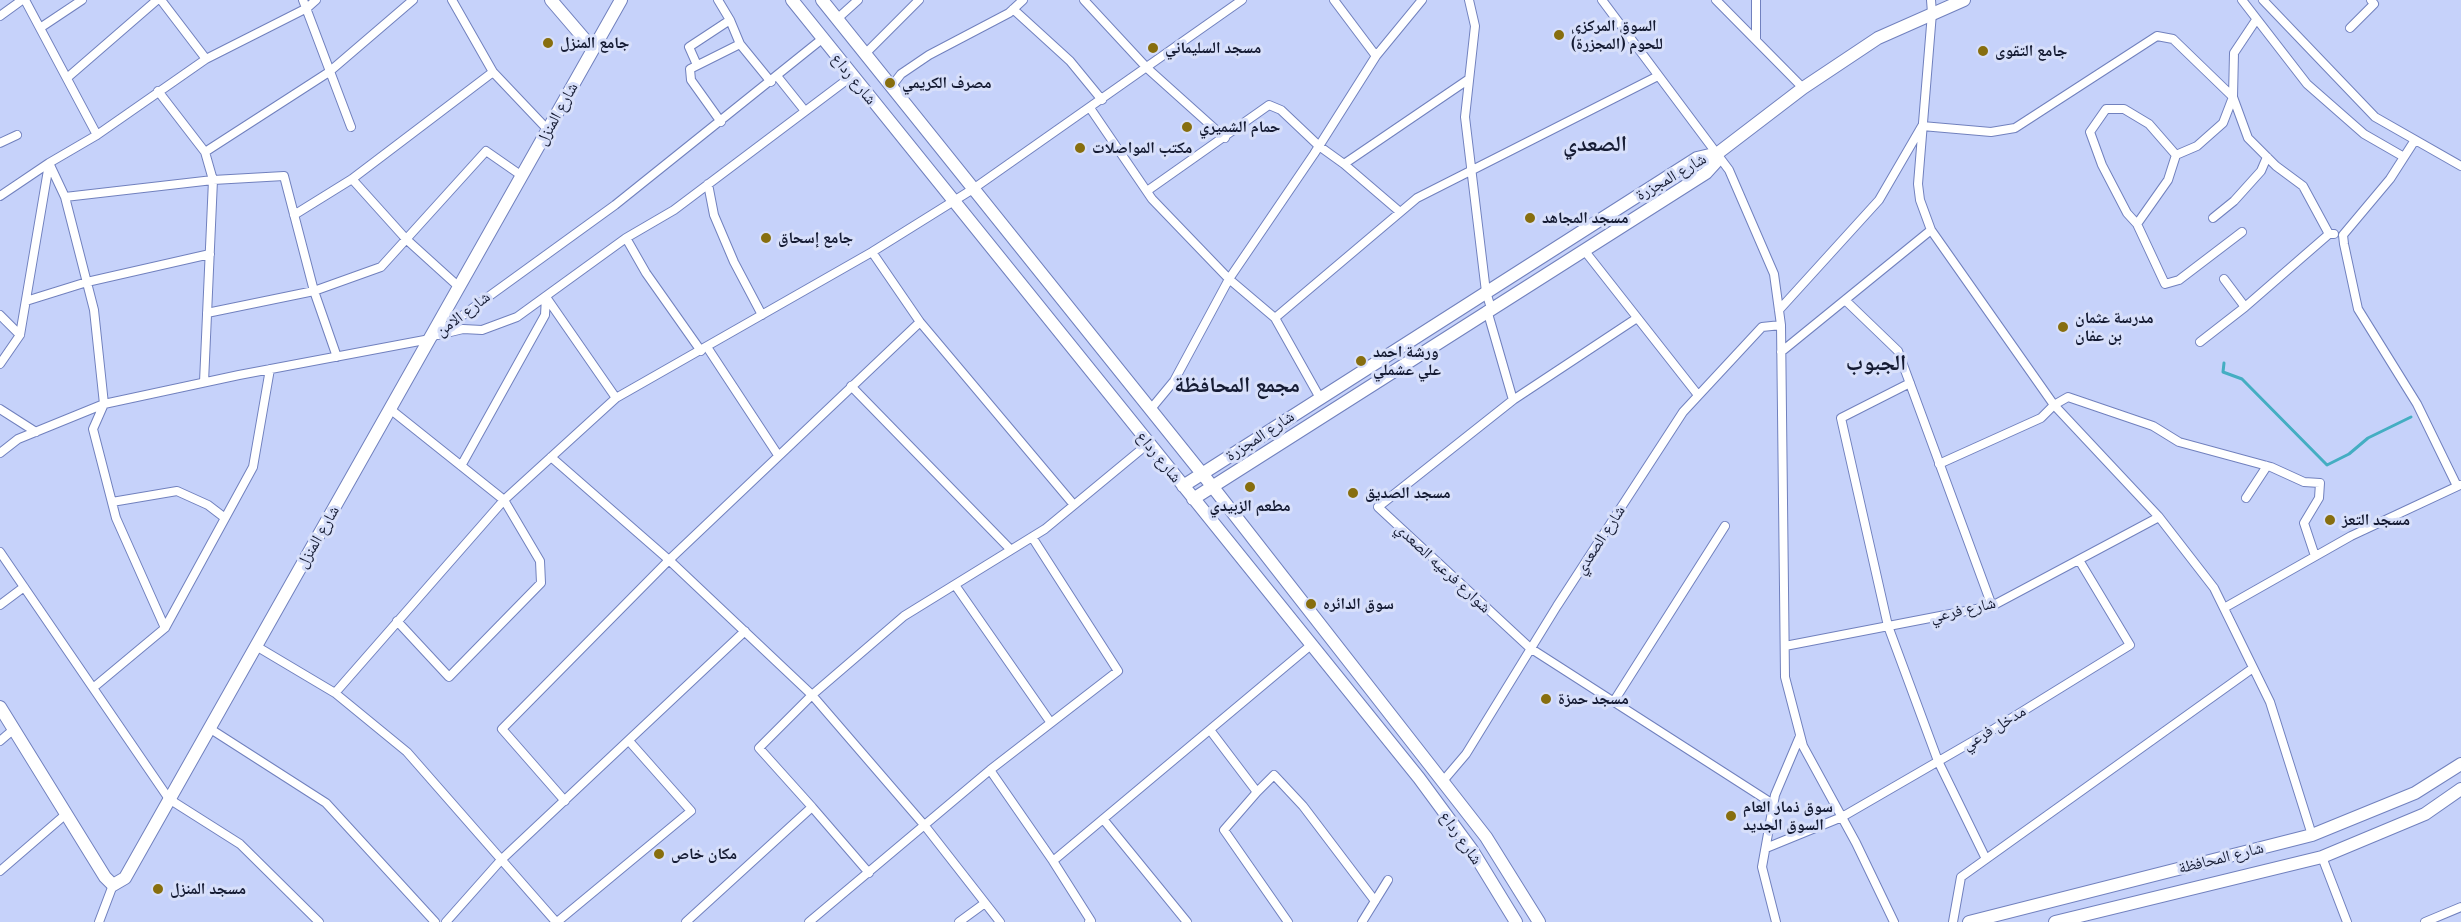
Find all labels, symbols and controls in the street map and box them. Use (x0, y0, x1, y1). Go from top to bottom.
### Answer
place label: السوق المركزي للحوم (المجزرة) (1571, 16, 1663, 54)
marker: السوق المركزي للحوم (المجزرة) (1552, 28, 1566, 42)
place label: جامع المنزل (560, 33, 629, 53)
marker: جامع المنزل (541, 36, 555, 50)
place label: مسجد السليماني (1165, 38, 1261, 58)
marker: مسجد السليماني (1146, 41, 1160, 55)
place label: جامع التقوى (1995, 41, 2067, 61)
marker: جامع التقوى (1976, 44, 1990, 58)
street label: شارع رداع (827, 49, 881, 109)
place label: مصرف الكريمي (902, 73, 992, 93)
marker: مصرف الكريمي (883, 76, 897, 90)
street label: شارع المنزل (532, 79, 582, 149)
place label: حمام الشميري (1199, 117, 1280, 137)
marker: حمام الشميري (1180, 120, 1194, 134)
district label: الصعدي (1563, 131, 1627, 157)
place label: مكتب المواصلات (1092, 138, 1192, 158)
marker: مكتب المواصلات (1073, 141, 1087, 155)
street label: شارع المجزرة (1632, 149, 1710, 205)
place label: مسجد المجاهد (1542, 208, 1628, 228)
marker: مسجد المجاهد (1523, 211, 1537, 225)
place label: جامع إسحاق (778, 228, 853, 248)
marker: جامع إسحاق (759, 231, 773, 245)
street label: شارع الامن (432, 287, 494, 341)
place label: مدرسة عثمان بن عفان (2075, 308, 2154, 346)
marker: مدرسة عثمان بن عفان (2056, 320, 2070, 334)
place label: ورشة احمد علي عشملي (1373, 342, 1441, 380)
district label: الجبوب (1846, 350, 1906, 376)
marker: ورشة احمد علي عشملي (1354, 354, 1368, 368)
district label: مجمع المحافظة (1174, 372, 1300, 398)
street label: شارع المجزرة (1222, 407, 1298, 465)
street label: شارع رداع (1132, 427, 1186, 487)
marker: مطعم الزبيدي (1243, 480, 1257, 494)
place label: مسجد الصديق (1365, 483, 1451, 503)
marker: مسجد الصديق (1346, 486, 1360, 500)
place label: مطعم الزبيدي (1209, 496, 1291, 516)
street label: شارع المنزل (292, 502, 344, 572)
street label: شارع الصعدي (1571, 502, 1629, 578)
place label: مسجد التعز (2342, 510, 2410, 530)
marker: مسجد التعز (2323, 513, 2337, 527)
street label: شوارع فرعيه الصعدي (1391, 519, 1495, 617)
street label: شارع فرعي (1928, 593, 1998, 627)
place label: سوق الدائره (1323, 594, 1394, 614)
marker: سوق الدائره (1304, 597, 1318, 611)
place label: مسجد حمزة (1558, 689, 1629, 709)
marker: مسجد حمزة (1539, 692, 1553, 706)
street label: مدخل فرعي (1959, 702, 2029, 754)
place label: سوق ذمار العام السوق الجديد (1743, 797, 1833, 835)
street label: شارع رداع (1436, 808, 1486, 868)
marker: سوق ذمار العام السوق الجديد (1724, 809, 1738, 823)
street label: شارع المحافظة (2177, 838, 2265, 878)
place label: مكان خاص (671, 844, 737, 864)
marker: مكان خاص (652, 847, 666, 861)
place label: مسجد المنزل (170, 879, 246, 899)
marker: مسجد المنزل (151, 882, 165, 896)

